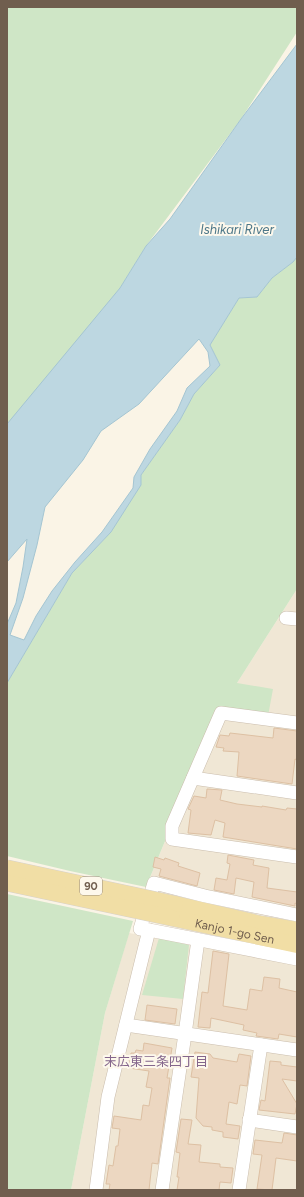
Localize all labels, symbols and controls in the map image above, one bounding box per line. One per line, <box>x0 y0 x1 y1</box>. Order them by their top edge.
water label: Ishikari River <box>200 222 274 237</box>
road number: 90 <box>80 877 102 895</box>
street label: Kanjo 1-go Sen <box>194 916 276 947</box>
district label: 末広東三条四丁目 <box>104 1054 208 1069</box>

